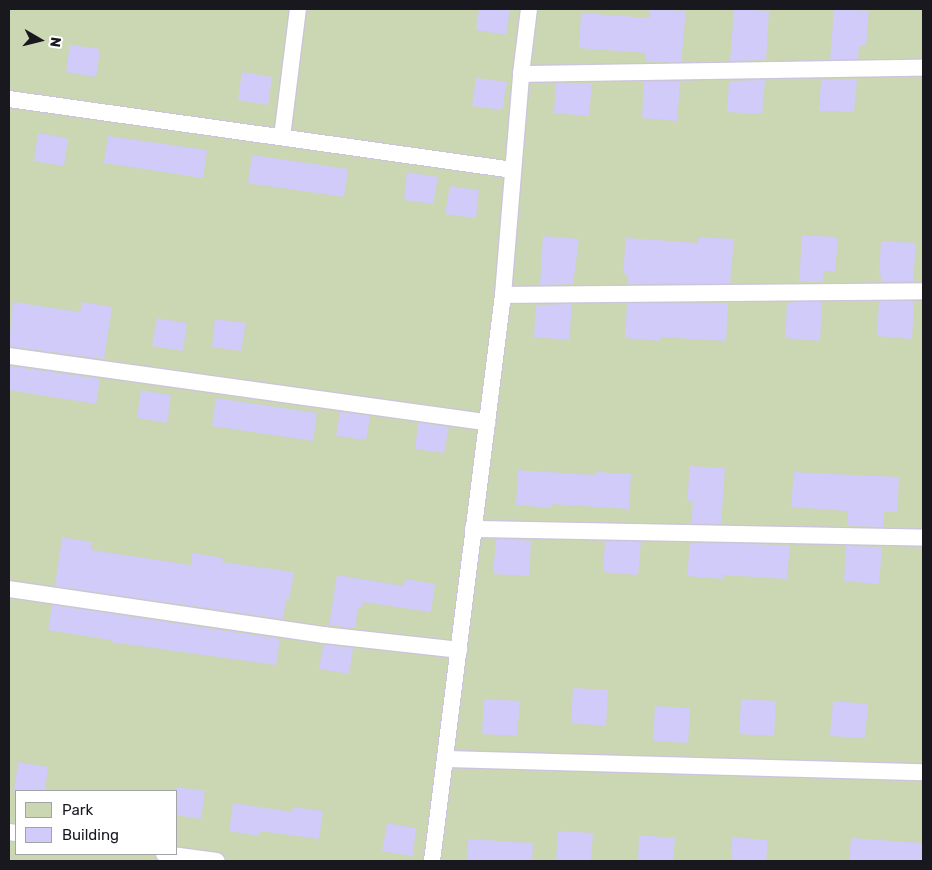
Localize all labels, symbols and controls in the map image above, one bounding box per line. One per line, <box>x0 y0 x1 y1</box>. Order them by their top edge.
north arrow <box>15 15 65 65</box>
text: N <box>46 36 64 48</box>
legend <box>15 790 178 855</box>
text: Park <box>62 801 93 819</box>
text: Building <box>62 826 119 844</box>

